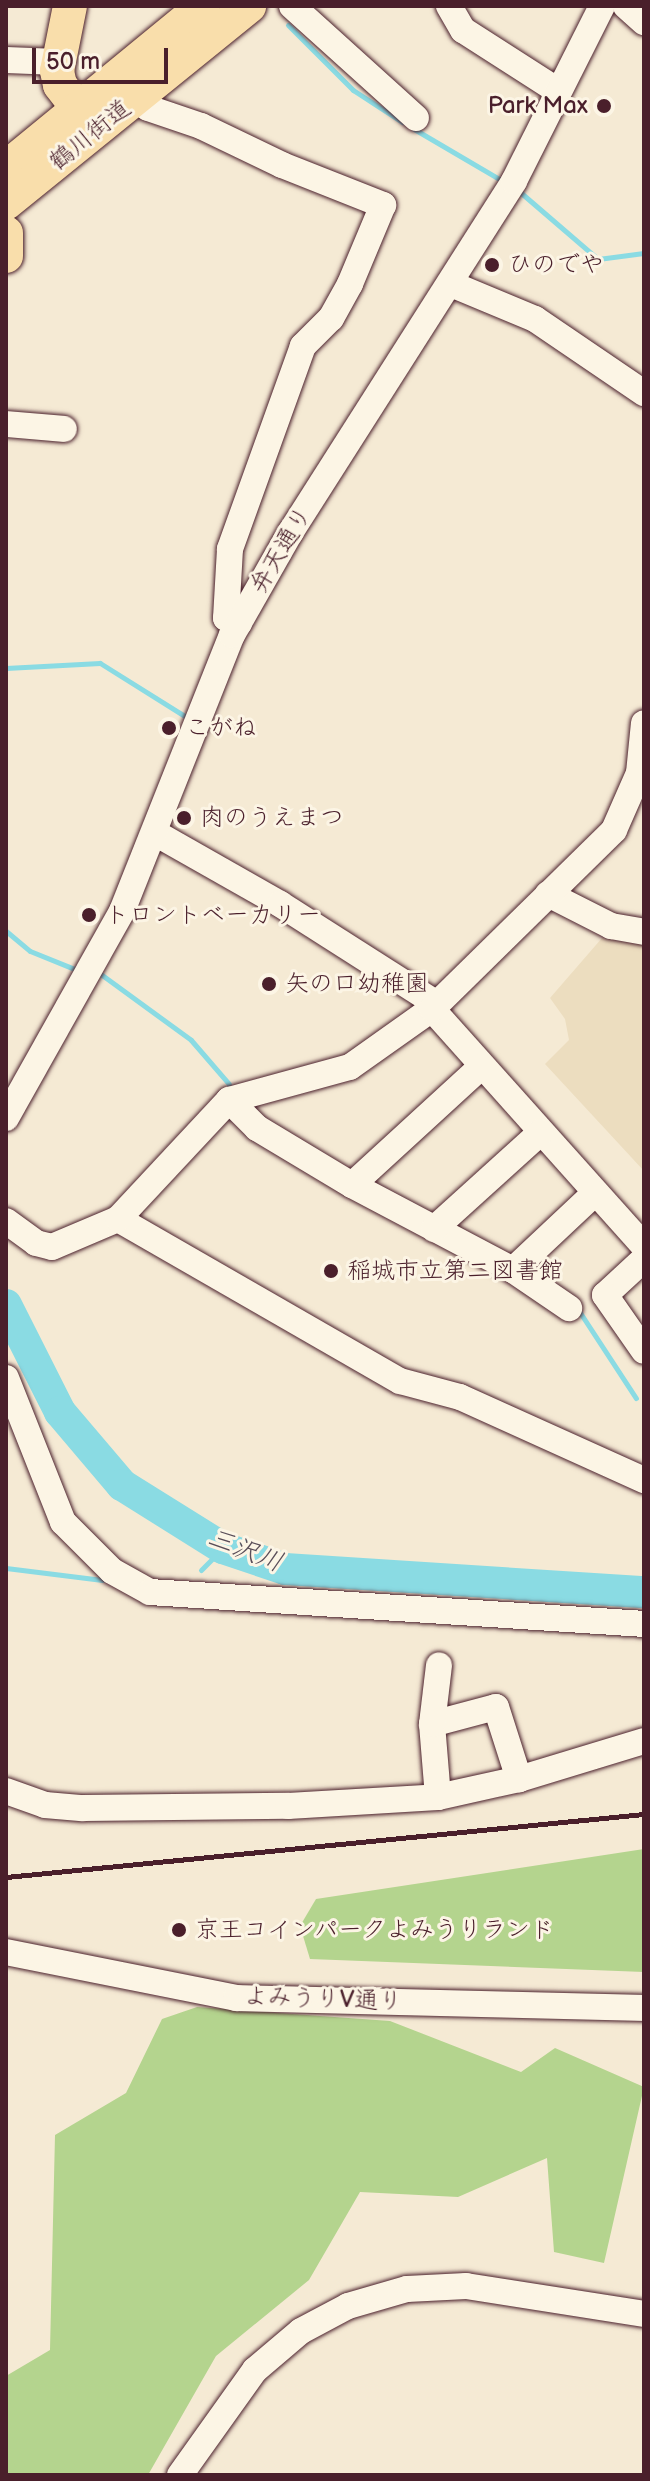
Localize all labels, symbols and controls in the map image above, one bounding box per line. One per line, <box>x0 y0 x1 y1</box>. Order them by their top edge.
scale bar <box>36 32 172 82</box>
text: 50 m <box>46 47 100 76</box>
place label: Park Max <box>488 92 588 120</box>
street label: 鶴川街道 <box>44 94 136 176</box>
marker: Park Max <box>595 97 613 115</box>
place label: ひのでや <box>508 251 604 279</box>
marker: ひのでや <box>483 256 501 274</box>
street label: 弁天通り <box>244 501 318 599</box>
place label: こがね <box>185 714 257 742</box>
marker: こがね <box>160 719 178 737</box>
place label: 肉のうえまつ <box>200 804 344 832</box>
marker: 肉のうえまつ <box>175 809 193 827</box>
place label: トロントベーカリー <box>105 901 321 929</box>
marker: トロントベーカリー <box>80 906 98 924</box>
place label: 矢の口幼稚園 <box>285 970 429 998</box>
marker: 矢の口幼稚園 <box>260 975 278 993</box>
place label: 稲城市立第二図書館 <box>347 1257 563 1285</box>
marker: 稲城市立第二図書館 <box>322 1262 340 1280</box>
water label: 三沢川 <box>203 1522 287 1580</box>
place label: 京王コインパークよみうりランド <box>195 1916 555 1944</box>
marker: 京王コインパークよみうりランド <box>170 1921 188 1939</box>
street label: よみうりV通り <box>243 1982 403 2016</box>

